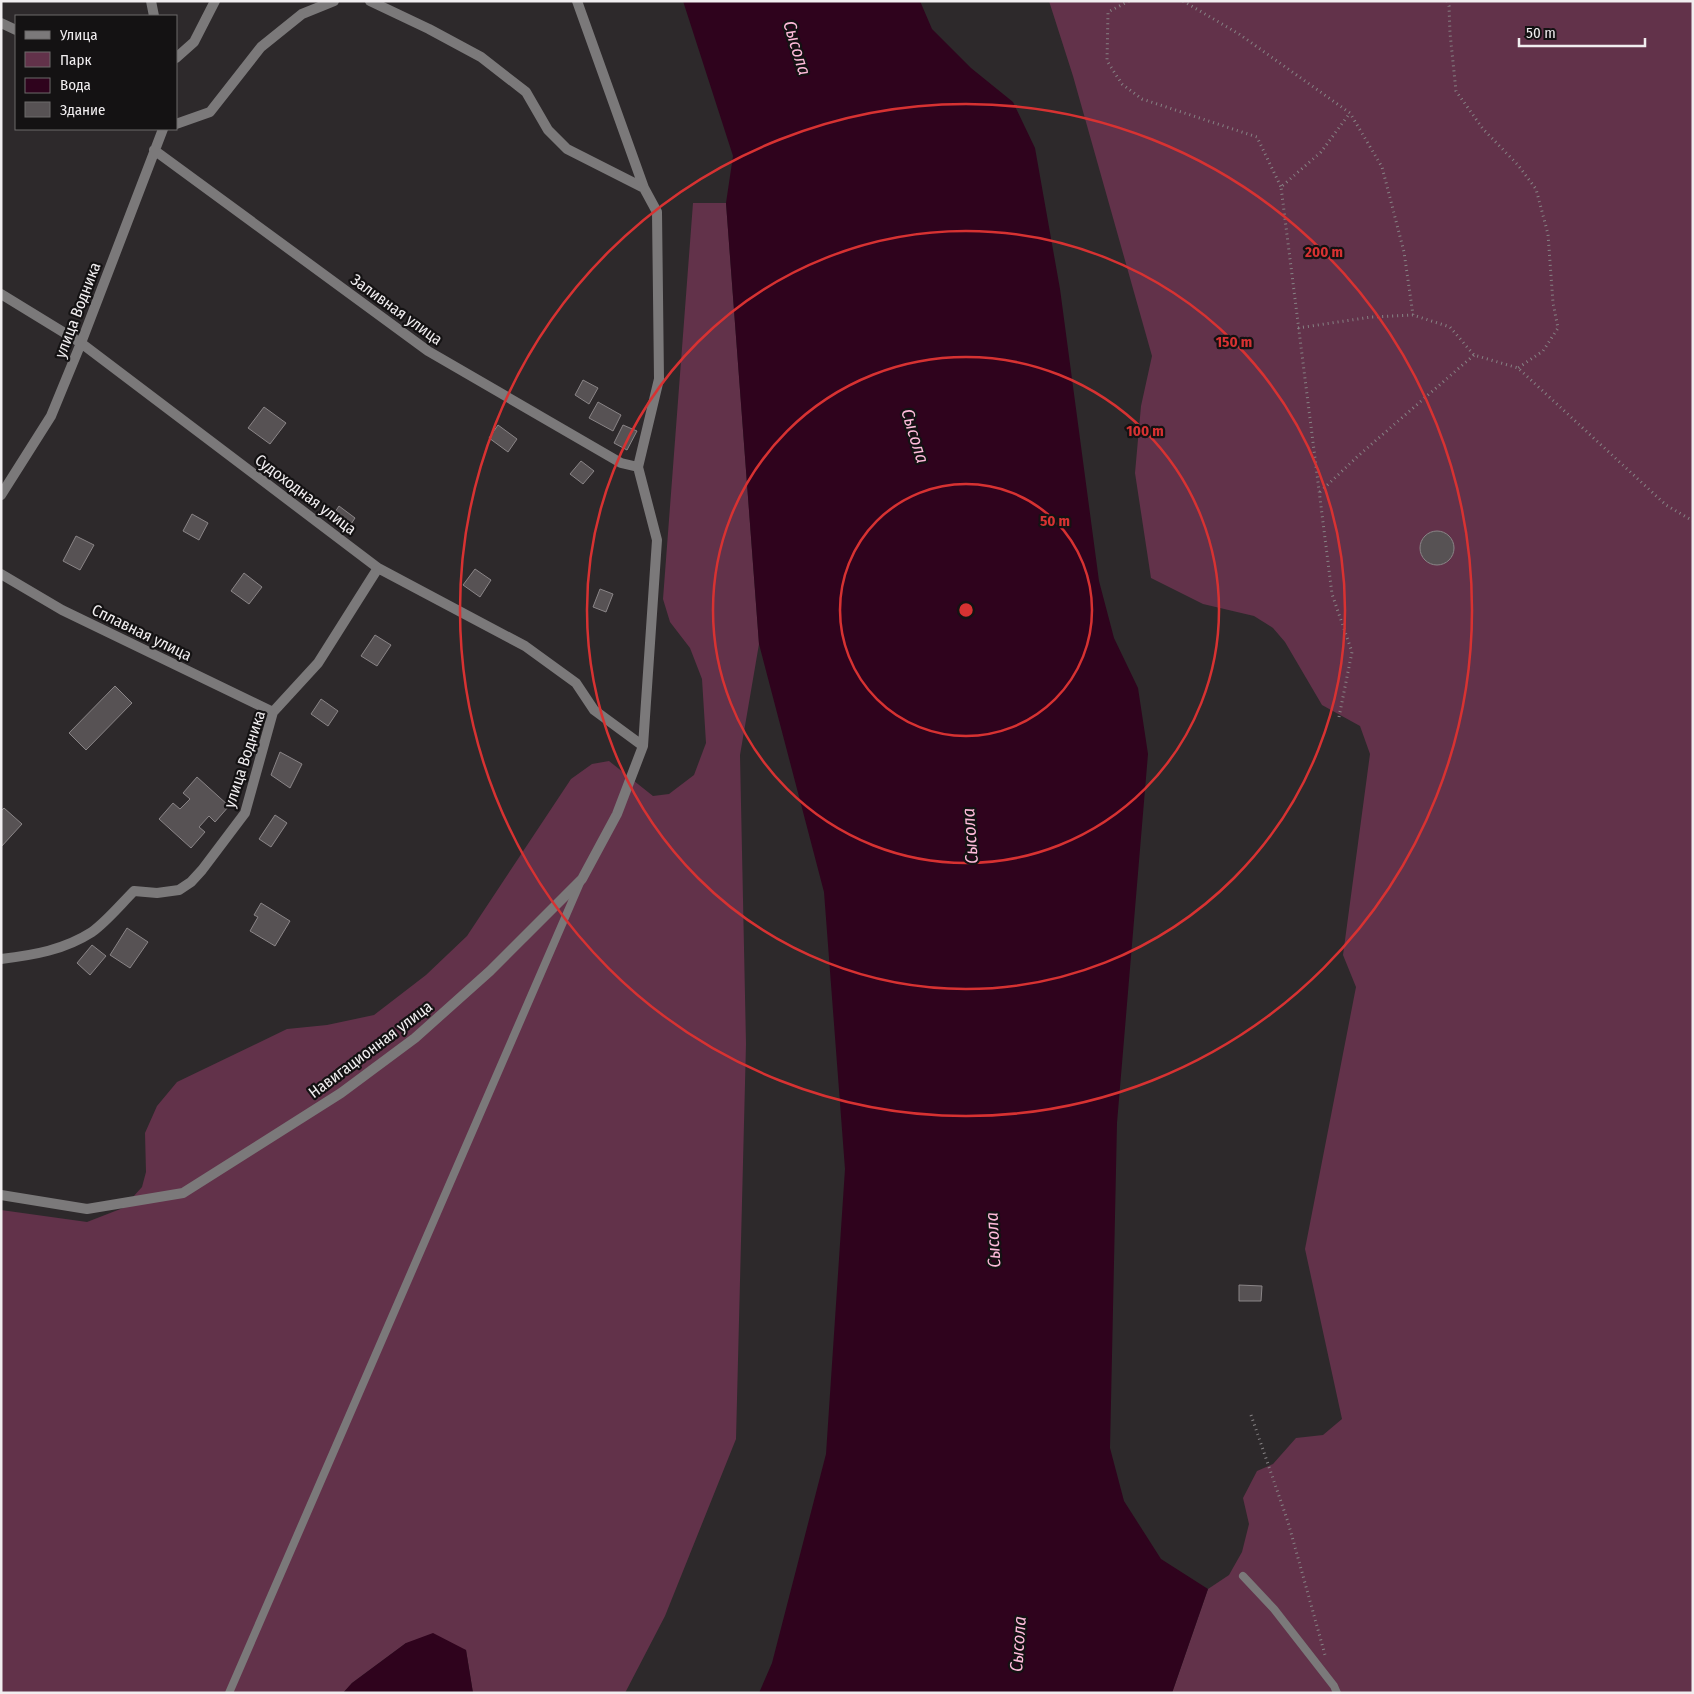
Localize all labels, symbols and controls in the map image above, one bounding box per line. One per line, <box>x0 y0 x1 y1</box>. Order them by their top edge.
legend <box>15 15 178 130</box>
scale bar <box>1519 15 1645 47</box>
water label: Сысола <box>778 18 816 78</box>
text: 50 m <box>1526 24 1556 42</box>
text: Улица <box>59 26 98 44</box>
text: Парк <box>60 51 91 69</box>
text: Вода <box>60 76 91 94</box>
text: Здание <box>60 101 106 119</box>
text: 200 m <box>1304 243 1343 261</box>
street label: улица Водника <box>50 259 105 361</box>
street label: Заливная улица <box>347 270 446 349</box>
text: 150 m <box>1216 333 1252 351</box>
water label: Сысола <box>896 406 934 466</box>
text: 100 m <box>1126 422 1164 440</box>
street label: Судоходная улица <box>251 450 360 539</box>
text: 50 m <box>1040 512 1070 530</box>
street label: Сплавная улица <box>89 600 195 665</box>
centre of rings <box>957 601 975 619</box>
street label: улица Водника <box>220 708 269 810</box>
water label: Сысола <box>957 807 983 865</box>
street label: Навигационная улица <box>305 997 436 1102</box>
water label: Сысола <box>981 1212 1005 1268</box>
water label: Сысола <box>1005 1615 1031 1673</box>

